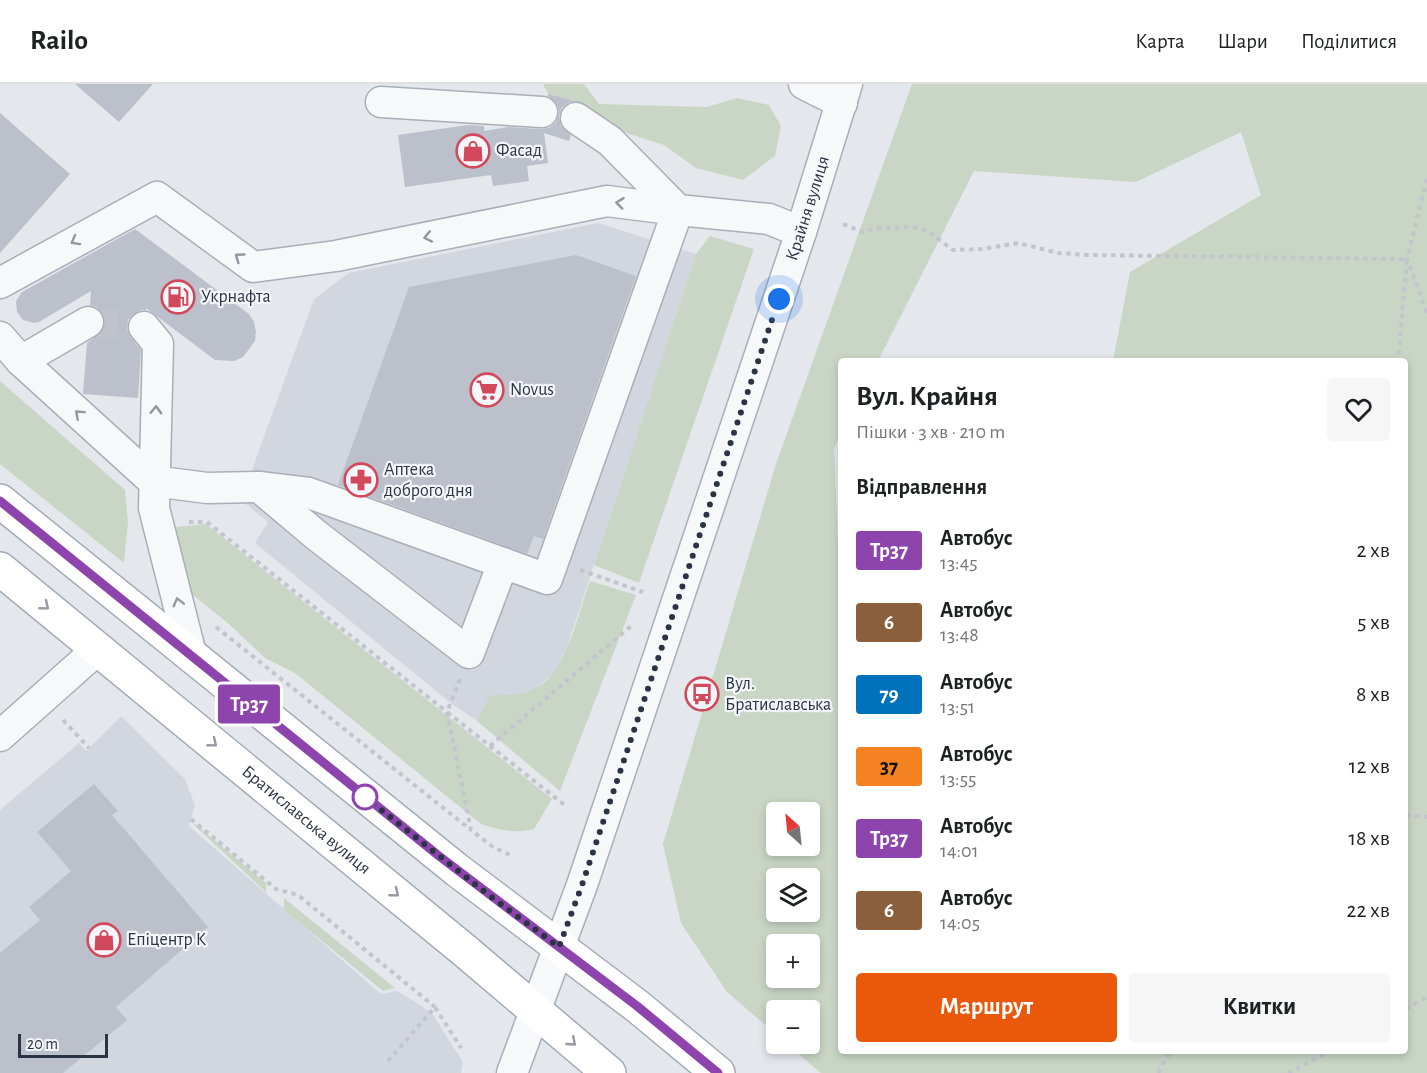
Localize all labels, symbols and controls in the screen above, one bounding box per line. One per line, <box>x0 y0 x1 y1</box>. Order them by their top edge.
text: Railo <box>30 27 88 55</box>
text: Карта <box>1135 31 1185 52</box>
text: Шари <box>1218 31 1268 52</box>
text: Поділитися <box>1301 31 1397 52</box>
shop icon: Фасад <box>455 133 491 169</box>
place label: Фасад <box>496 142 542 160</box>
street label: Крайня вулиця <box>783 154 833 263</box>
one-way arrow <box>615 197 624 209</box>
one-way arrow <box>424 230 434 243</box>
one-way arrow <box>71 234 81 245</box>
one-way arrow <box>235 253 246 264</box>
fuel station icon: Укрнафта <box>160 279 196 315</box>
your location <box>764 284 794 314</box>
place label: Укрнафта <box>201 288 271 306</box>
supermarket icon: Novus <box>469 372 505 408</box>
button: heart <box>1327 378 1390 441</box>
place label: Novus <box>510 381 554 399</box>
text: Вул. Крайня <box>856 383 998 411</box>
one-way arrow <box>149 405 162 414</box>
one-way arrow <box>75 410 86 421</box>
text: Пішки · 3 хв · 210 m <box>856 422 1005 442</box>
place label: Аптека доброго дня <box>384 461 473 500</box>
pharmacy icon: Аптека доброго дня <box>343 462 379 498</box>
text: Відправлення <box>856 476 987 498</box>
text: Автобус <box>940 527 1013 549</box>
text: 2 хв <box>1356 539 1390 561</box>
text: Тр37 <box>870 540 908 561</box>
text: 13:45 <box>940 553 978 573</box>
one-way arrow <box>173 597 185 607</box>
one-way arrow <box>39 598 50 609</box>
text: Автобус <box>940 599 1013 621</box>
text: 5 хв <box>1357 611 1390 633</box>
text: 6 <box>884 612 894 633</box>
text: 13:48 <box>940 625 979 645</box>
text: Автобус <box>940 671 1013 693</box>
place label: Вул. Братиславська <box>725 675 831 714</box>
bus stop icon: Вул. Братиславська <box>684 676 720 712</box>
text: 8 хв <box>1356 683 1390 705</box>
line badge: Тр37 <box>207 684 291 724</box>
text: 79 <box>879 684 899 705</box>
text: Тр37 <box>230 694 268 715</box>
text: 13:51 <box>940 697 975 717</box>
one-way arrow <box>206 735 217 746</box>
text: Автобус <box>940 743 1013 765</box>
text: 12 хв <box>1349 755 1390 777</box>
text: 37 <box>880 756 898 777</box>
street label: Братиславська вулиця <box>238 762 374 878</box>
text: 13:55 <box>940 769 976 789</box>
unlabelled marker <box>352 784 378 810</box>
north arrow <box>766 802 820 856</box>
map controls <box>766 802 820 1054</box>
text: Автобус <box>940 815 1013 837</box>
text: 18 хв <box>1348 827 1390 849</box>
text: Тр37 <box>870 828 908 849</box>
text: 14:01 <box>940 841 979 861</box>
button: layers <box>766 868 820 922</box>
one-way arrow <box>389 886 400 897</box>
text: Автобус <box>940 887 1013 909</box>
text: 22 хв <box>1346 899 1390 921</box>
text: 6 <box>884 900 894 921</box>
text: 14:05 <box>940 913 980 933</box>
shop icon: Епіцентр К <box>86 922 122 958</box>
place label: Епіцентр К <box>127 931 207 949</box>
button: + <box>766 934 820 988</box>
button: Маршрут <box>856 973 1117 1042</box>
button: Квитки <box>1129 973 1390 1042</box>
button: − <box>766 1000 820 1054</box>
scale bar <box>18 1031 108 1058</box>
one-way arrow <box>565 1035 576 1046</box>
text: 20 m <box>27 1036 58 1052</box>

